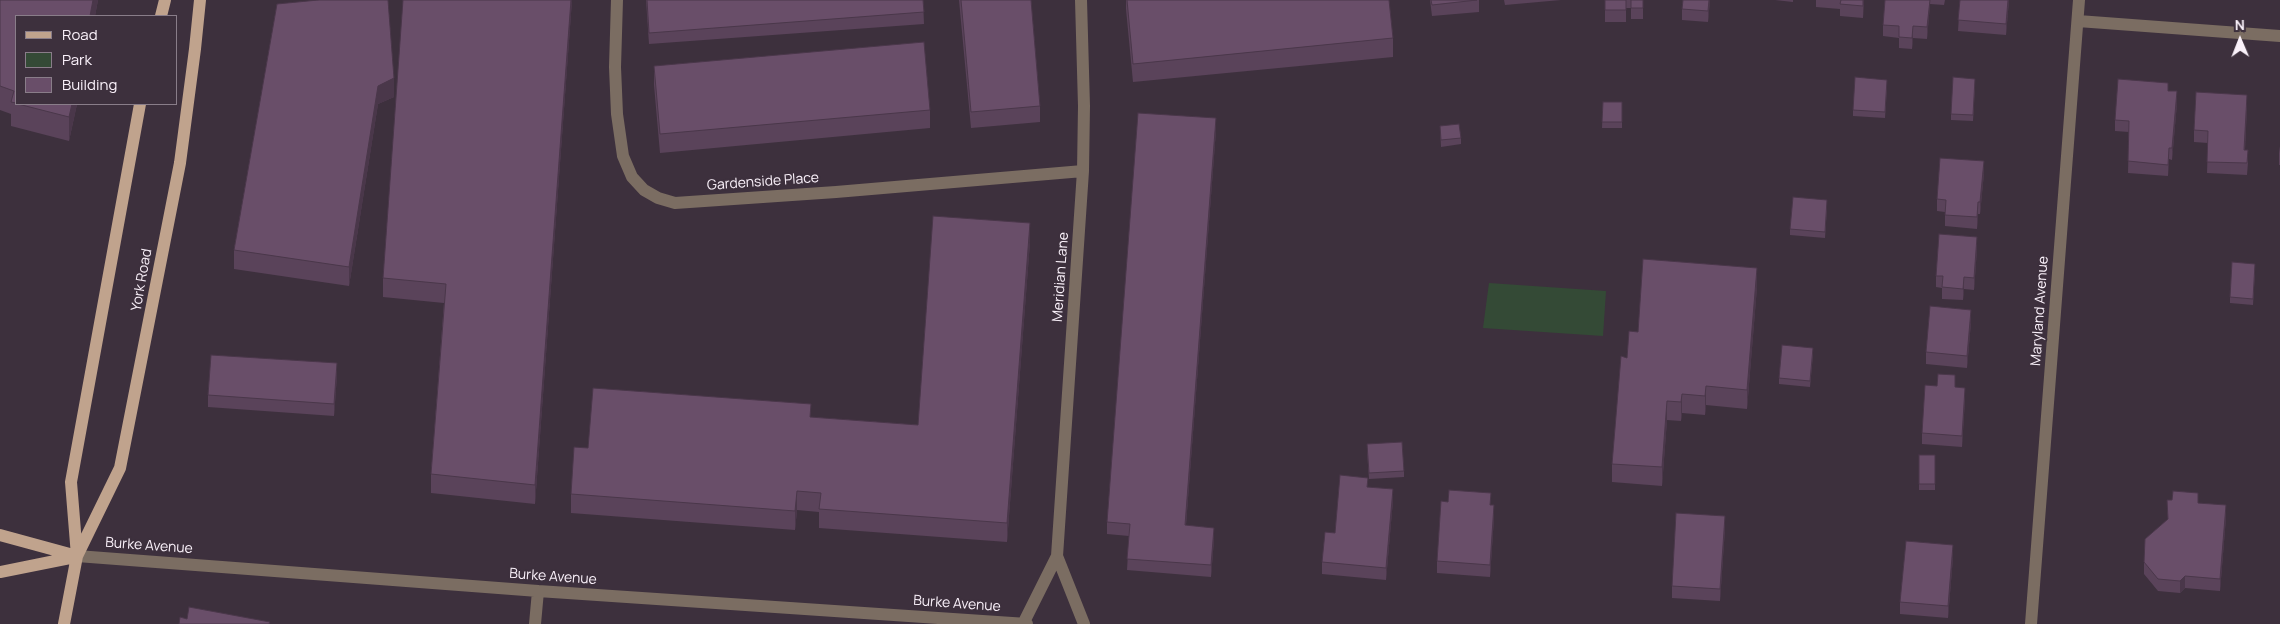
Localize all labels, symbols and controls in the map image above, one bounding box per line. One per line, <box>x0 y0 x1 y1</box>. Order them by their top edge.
legend <box>15 15 178 105</box>
north arrow <box>2215 15 2265 65</box>
text: N <box>2235 15 2245 34</box>
text: Road <box>62 24 98 45</box>
text: Park <box>62 49 92 70</box>
text: Building <box>62 74 117 95</box>
street label: Gardenside Place <box>706 170 820 194</box>
street label: Meridian Lane <box>1049 231 1073 323</box>
street label: York Road <box>128 248 156 312</box>
street label: Maryland Avenue <box>2028 255 2052 367</box>
street label: Burke Avenue <box>105 535 193 557</box>
street label: Burke Avenue <box>509 566 597 588</box>
street label: Burke Avenue <box>913 593 1001 615</box>

